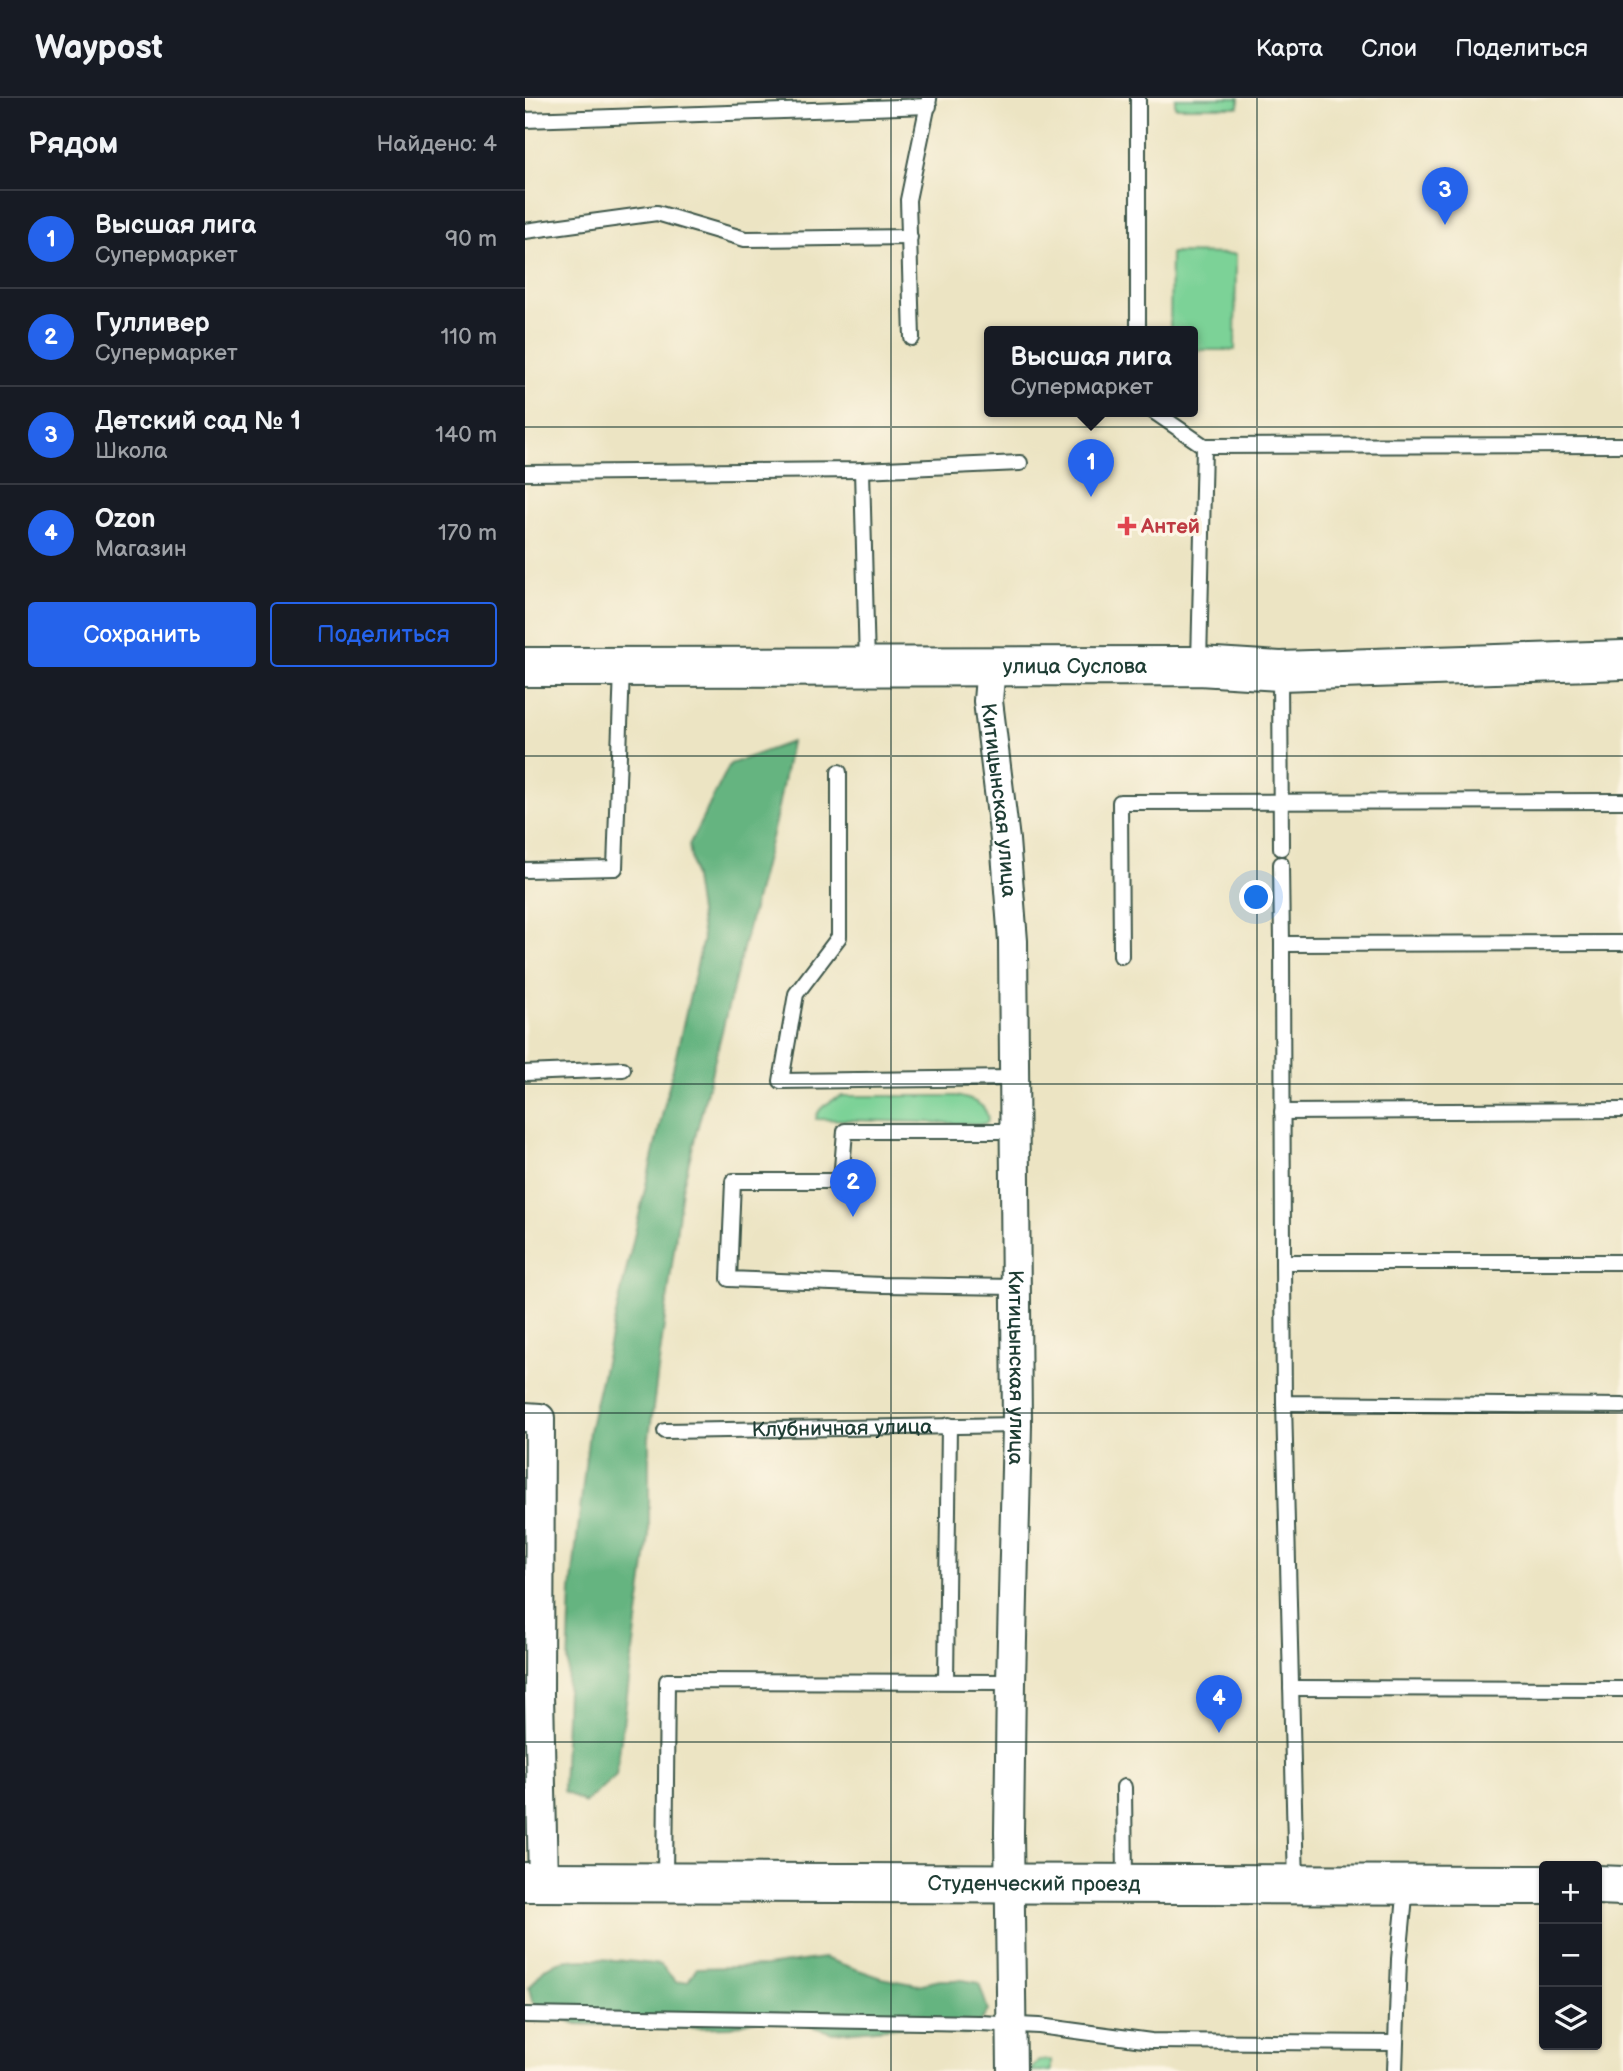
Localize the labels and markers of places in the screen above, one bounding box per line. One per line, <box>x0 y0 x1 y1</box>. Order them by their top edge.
pin: 3 <box>1422 167 1468 225</box>
pin: 1 <box>1068 439 1114 497</box>
place label: Антей <box>1140 514 1200 539</box>
marker: Антей <box>1119 518 1135 534</box>
pin: 2 <box>830 1159 876 1217</box>
pin: 4 <box>1196 1675 1242 1733</box>

